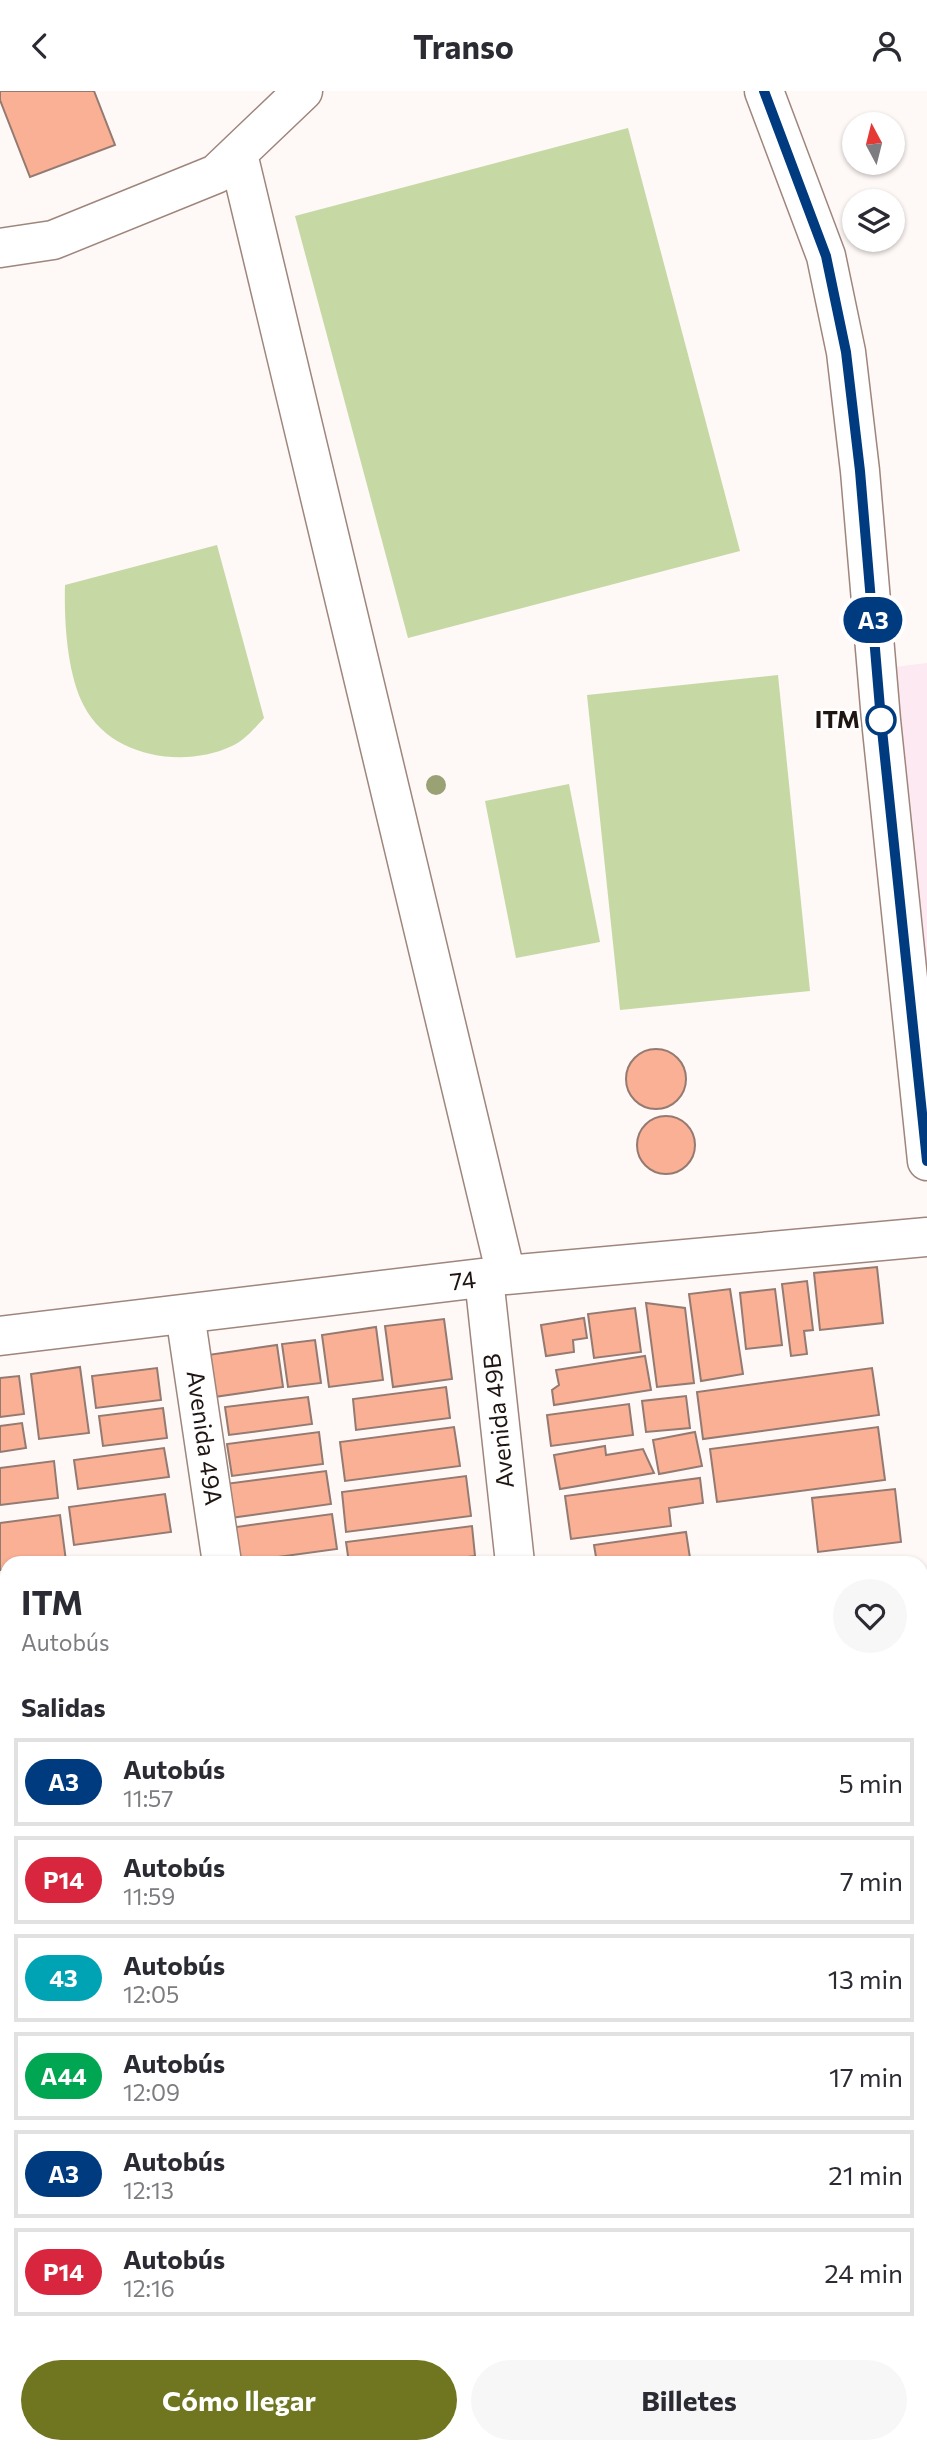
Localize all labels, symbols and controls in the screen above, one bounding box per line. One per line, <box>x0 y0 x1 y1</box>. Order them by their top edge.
text: Transo <box>413 26 514 66</box>
icon: back <box>21 27 59 65</box>
icon: person <box>868 27 906 65</box>
north arrow <box>842 112 905 175</box>
map controls <box>842 112 905 252</box>
button: layers <box>842 189 905 252</box>
line badge: A3 <box>842 597 904 643</box>
text: A3 <box>857 605 889 634</box>
place label: ITM <box>815 704 860 733</box>
marker: ITM <box>866 705 896 735</box>
street label: 74 <box>448 1264 477 1295</box>
street label: Avenida 49B <box>476 1352 519 1490</box>
street label: Avenida 49A <box>182 1368 229 1507</box>
button: heart <box>833 1579 907 1653</box>
text: ITM <box>21 1581 83 1622</box>
text: Autobús <box>21 1628 109 1656</box>
text: Salidas <box>21 1691 106 1722</box>
text: Autobús <box>123 1753 225 1784</box>
text: A3 <box>48 1767 79 1796</box>
text: 5 min <box>839 1767 903 1798</box>
text: 11:57 <box>123 1784 173 1812</box>
text: Autobús <box>123 1851 225 1882</box>
text: P14 <box>43 1865 84 1894</box>
text: 7 min <box>840 1865 903 1896</box>
text: 11:59 <box>123 1882 175 1910</box>
text: Autobús <box>123 1949 225 1980</box>
text: 43 <box>49 1963 78 1992</box>
text: 13 min <box>828 1963 903 1994</box>
text: 12:05 <box>123 1980 179 2008</box>
text: Autobús <box>123 2047 225 2078</box>
text: A44 <box>40 2061 87 2090</box>
text: 17 min <box>829 2061 903 2092</box>
text: 12:09 <box>123 2078 180 2106</box>
text: Autobús <box>123 2145 225 2176</box>
text: A3 <box>48 2159 79 2188</box>
text: 21 min <box>828 2159 903 2190</box>
text: 12:13 <box>123 2176 174 2204</box>
text: Autobús <box>123 2243 225 2274</box>
text: P14 <box>43 2257 84 2286</box>
text: 24 min <box>824 2257 903 2288</box>
text: 12:16 <box>123 2274 175 2302</box>
button: Cómo llegar <box>21 2360 457 2440</box>
button: Billetes <box>471 2360 907 2440</box>

